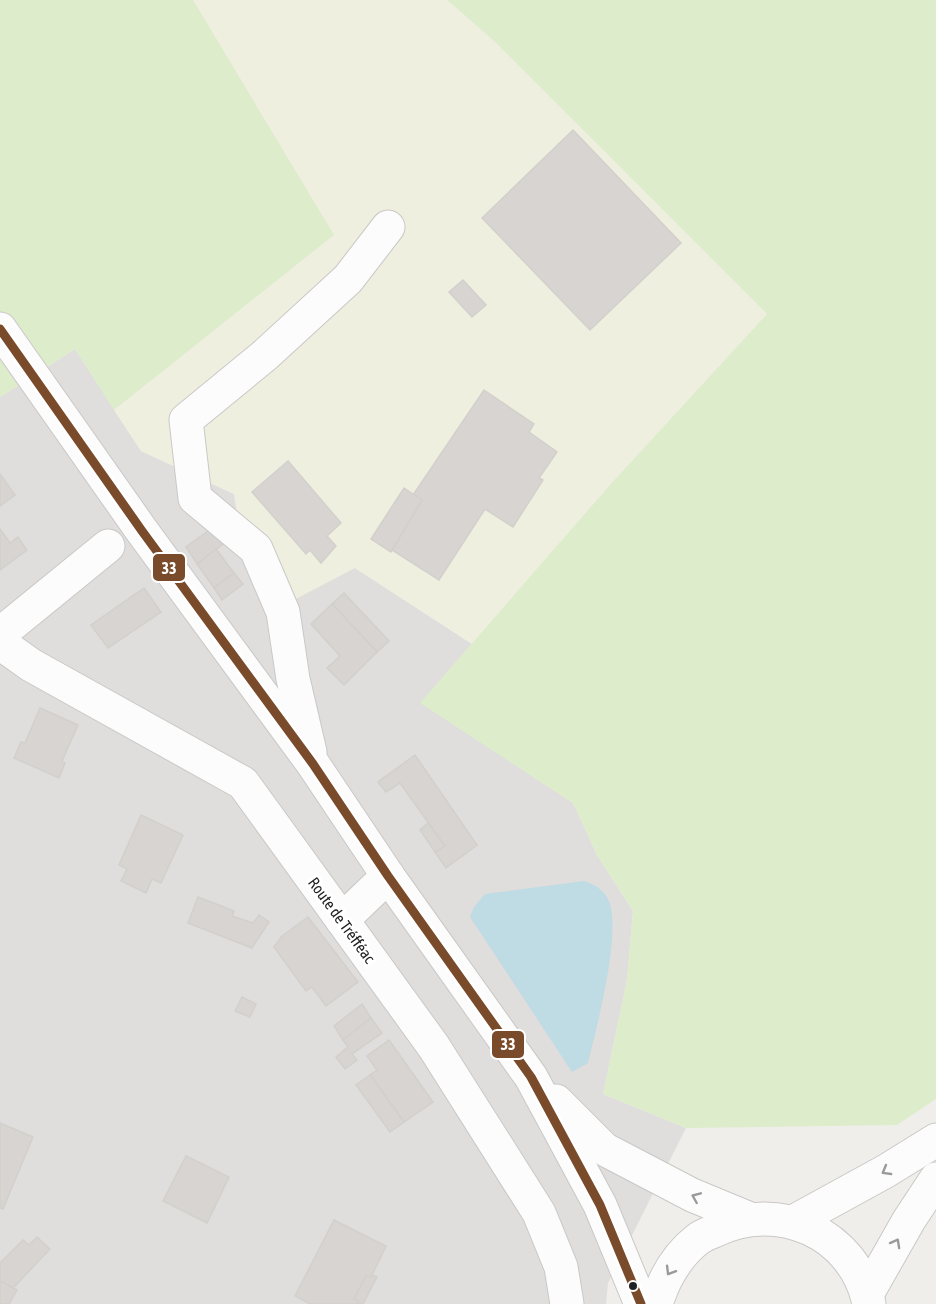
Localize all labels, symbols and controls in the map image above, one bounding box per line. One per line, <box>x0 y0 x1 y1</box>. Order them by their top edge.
line badge: 33 <box>152 553 186 582</box>
text: 33 <box>161 559 177 577</box>
street label: Route de Tréfféac <box>305 874 379 966</box>
line badge: 33 <box>491 1030 525 1059</box>
text: 33 <box>500 1035 516 1053</box>
one-way arrow <box>882 1163 892 1175</box>
one-way arrow <box>691 1192 702 1204</box>
one-way arrow <box>889 1239 900 1249</box>
one-way arrow <box>665 1265 677 1275</box>
unlabelled marker <box>627 1280 639 1292</box>

